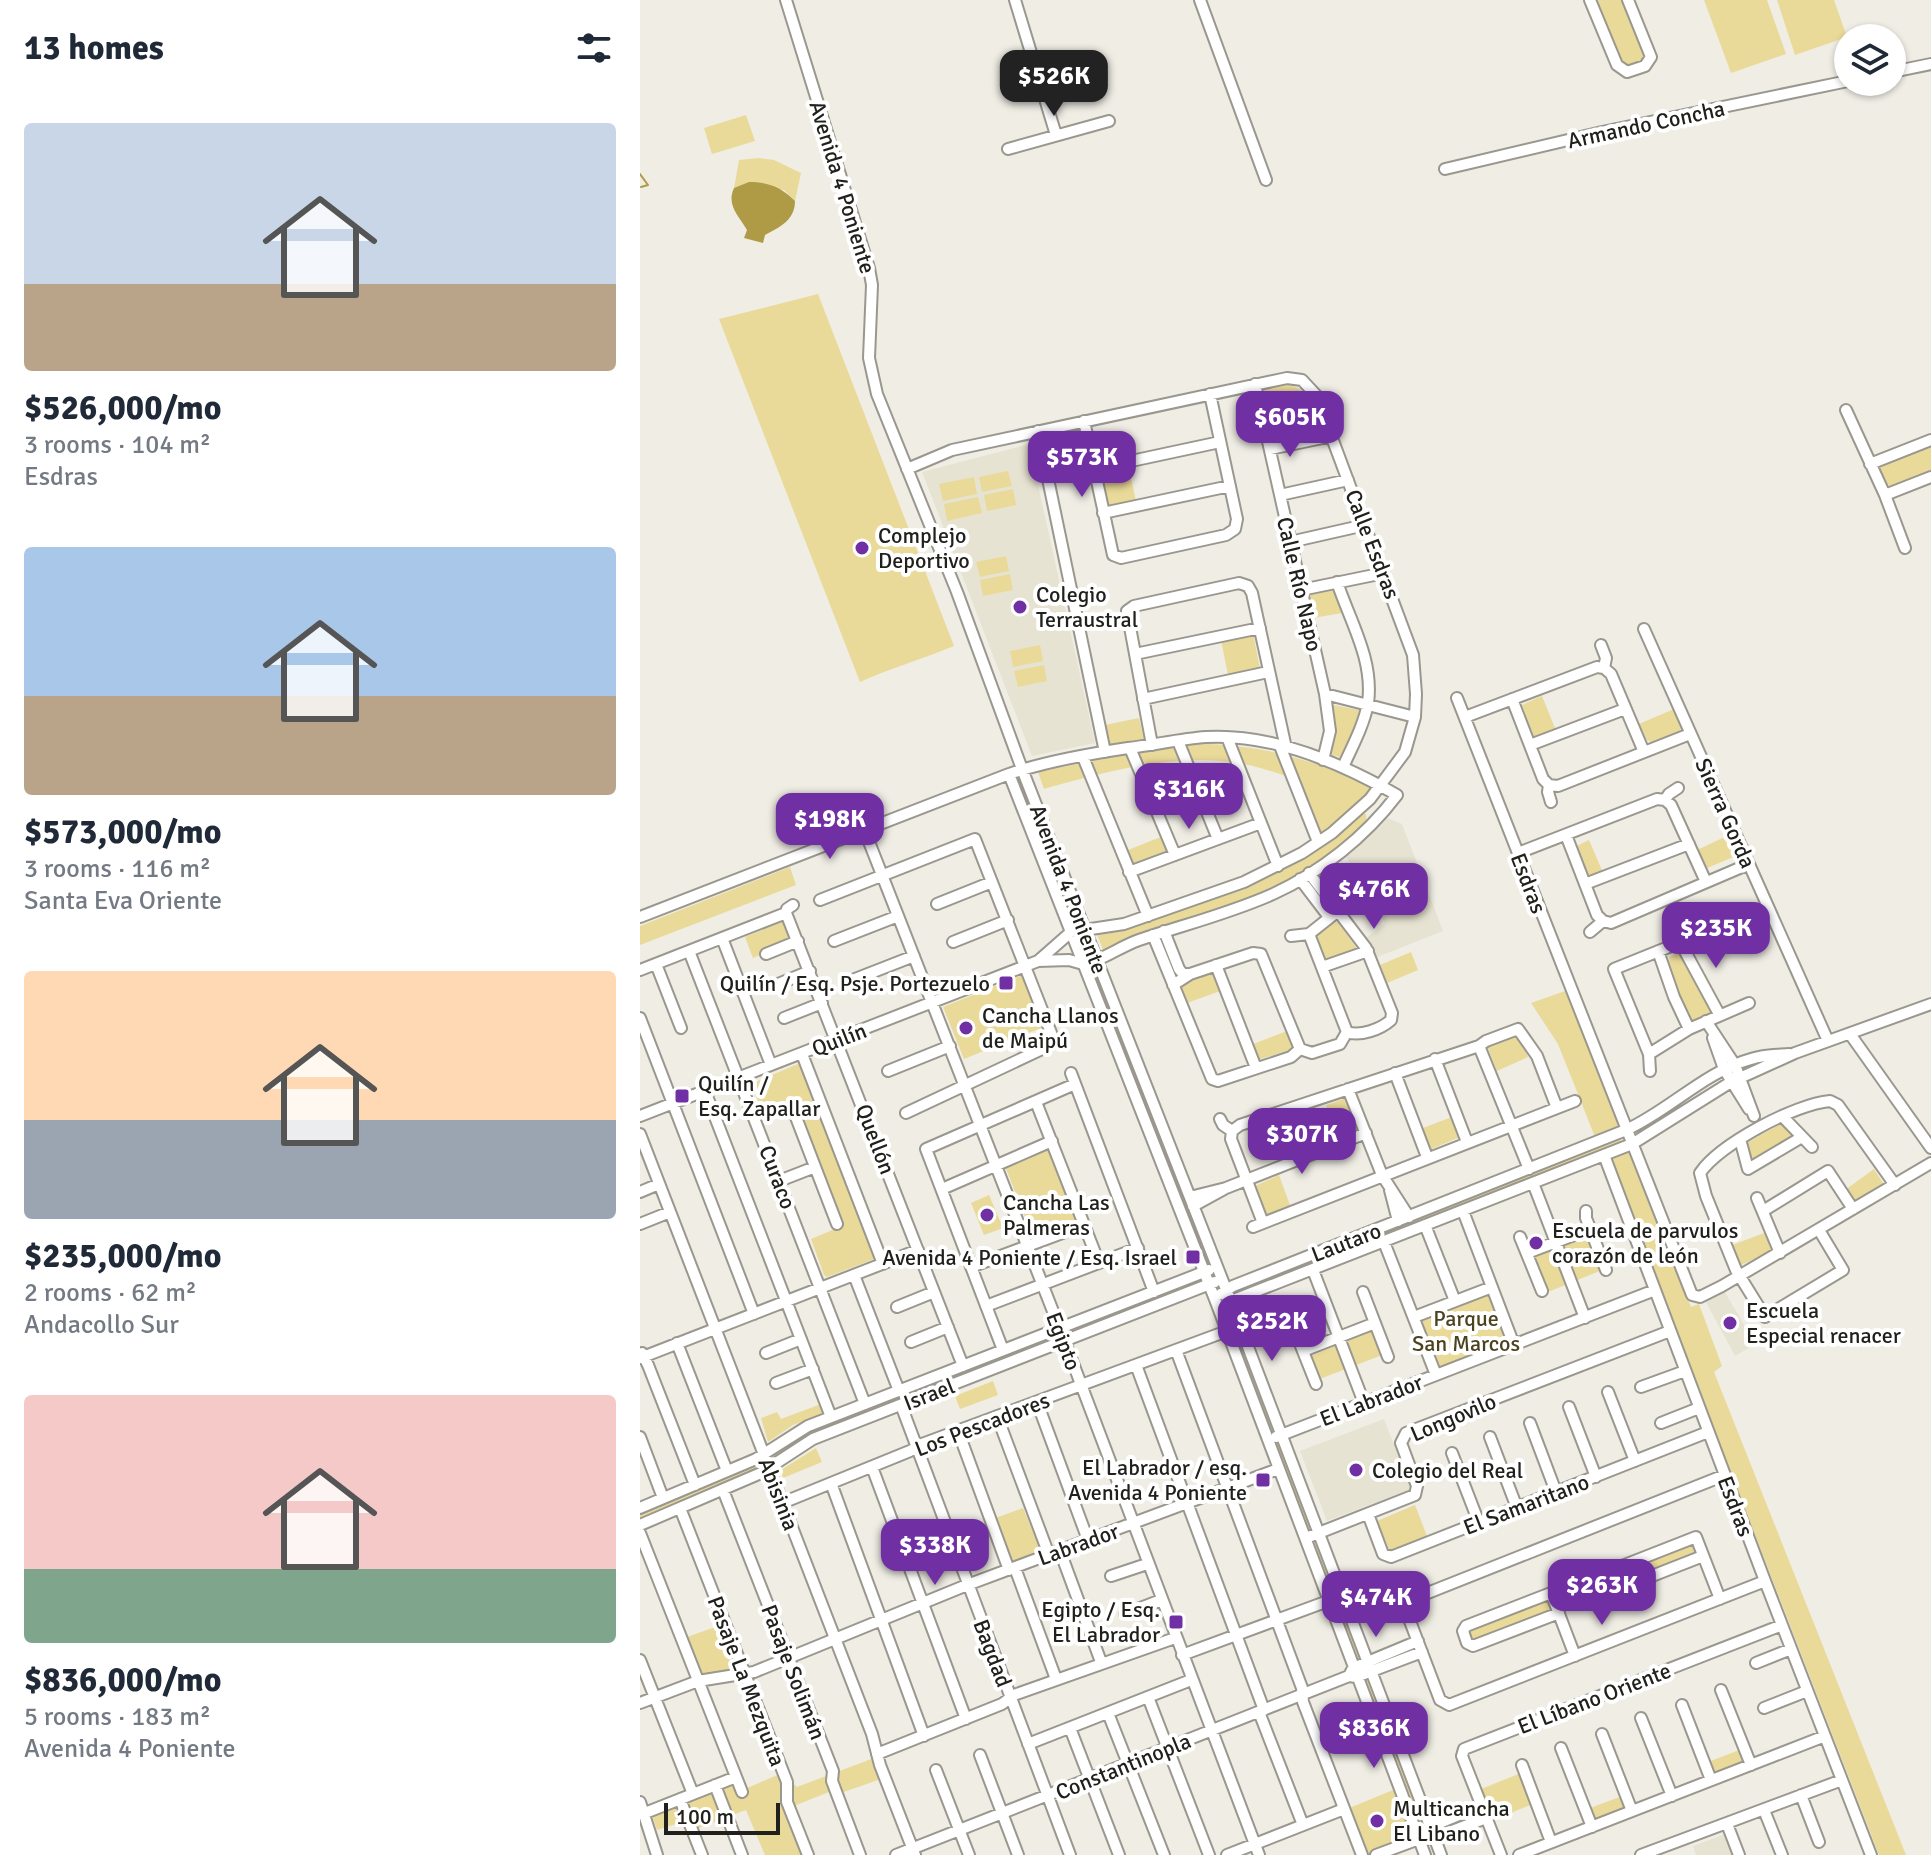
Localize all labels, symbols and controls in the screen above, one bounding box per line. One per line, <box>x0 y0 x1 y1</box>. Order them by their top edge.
map controls <box>1834 24 1906 96</box>
button: layers <box>1834 24 1906 96</box>
icon: filters <box>572 26 616 70</box>
text: 13 homes <box>24 27 164 69</box>
pin: $526K <box>998 50 1110 118</box>
text: $526K <box>1018 60 1090 92</box>
street label: Armando Concha <box>1565 95 1727 154</box>
street label: Avenida 4 Poniente <box>803 98 882 277</box>
icon: home <box>248 175 392 319</box>
text: $526,000/mo <box>24 387 222 429</box>
pin: $605K <box>1234 391 1346 459</box>
text: $605K <box>1254 401 1326 433</box>
text: 3 rooms · 104 m² <box>24 429 211 461</box>
pin: $573K <box>1026 431 1138 499</box>
text: $573K <box>1046 441 1118 473</box>
text: Esdras <box>24 461 98 493</box>
street label: Calle Esdras <box>1339 486 1406 603</box>
street label: Calle Río Napo <box>1271 514 1328 654</box>
place label: Complejo Deportivo <box>878 522 970 574</box>
marker: Complejo Deportivo <box>853 539 871 557</box>
place label: Colegio Terraustral <box>1036 581 1138 633</box>
marker: Colegio Terraustral <box>1011 598 1029 616</box>
icon: home <box>248 599 392 743</box>
street label: Sierra Gorda <box>1689 754 1762 872</box>
pin: $316K <box>1133 763 1245 831</box>
text: $316K <box>1153 773 1225 805</box>
pin: $198K <box>774 793 886 861</box>
street label: Avenida 4 Poniente <box>1024 801 1113 978</box>
text: $198K <box>794 803 866 835</box>
text: $573,000/mo <box>24 811 222 853</box>
street label: Esdras <box>1505 849 1552 917</box>
text: 3 rooms · 116 m² <box>24 853 211 885</box>
pin: $476K <box>1318 863 1430 931</box>
text: $476K <box>1338 873 1410 905</box>
text: Santa Eva Oriente <box>24 885 222 917</box>
pin: $235K <box>1660 902 1772 970</box>
text: $235K <box>1680 912 1752 944</box>
place label: Quilín / Esq. Psje. Portezuelo <box>720 970 990 997</box>
marker: Quilín / Esq. Psje. Portezuelo <box>997 974 1015 992</box>
place label: Cancha Llanos de Maipú <box>982 1002 1119 1054</box>
street label: Quilín <box>808 1017 870 1062</box>
marker: Cancha Llanos de Maipú <box>957 1019 975 1037</box>
icon: home <box>248 1023 392 1167</box>
place label: Quilín / Esq. Zapallar <box>698 1070 820 1122</box>
marker: Quilín / Esq. Zapallar <box>673 1087 691 1105</box>
street label: Quellón <box>850 1100 901 1178</box>
pin: $307K <box>1246 1108 1358 1176</box>
text: $307K <box>1266 1118 1338 1150</box>
street label: Curaco <box>753 1142 802 1213</box>
place label: Cancha Las Palmeras <box>1003 1189 1110 1241</box>
marker: Cancha Las Palmeras <box>978 1206 996 1224</box>
street label: Lautaro <box>1308 1217 1385 1268</box>
place label: Escuela de parvulos corazón de león <box>1552 1217 1738 1269</box>
marker: Escuela de parvulos corazón de león <box>1527 1234 1545 1252</box>
text: $235,000/mo <box>24 1235 222 1277</box>
place label: Avenida 4 Poniente / Esq. Israel <box>882 1244 1177 1271</box>
marker: Avenida 4 Poniente / Esq. Israel <box>1184 1248 1202 1266</box>
text: 2 rooms · 62 m² <box>24 1277 197 1309</box>
pin: $252K <box>1216 1295 1328 1363</box>
place label: Escuela Especial renacer <box>1746 1297 1901 1349</box>
text: $252K <box>1236 1305 1308 1337</box>
park label: Parque San Marcos <box>1412 1305 1520 1357</box>
street label: Egipto <box>1040 1308 1087 1374</box>
text: Andacollo Sur <box>24 1309 179 1341</box>
marker: Escuela Especial renacer <box>1721 1314 1739 1332</box>
street label: El Labrador <box>1316 1369 1426 1432</box>
street label: Israel <box>900 1372 959 1416</box>
street label: Los Pescadores <box>911 1386 1053 1463</box>
street label: Longovilo <box>1406 1387 1500 1448</box>
icon: home <box>248 1447 392 1591</box>
street label: Abisinia <box>752 1454 805 1534</box>
place label: El Labrador / esq. Avenida 4 Poniente <box>1068 1454 1247 1506</box>
place label: Colegio del Real <box>1372 1457 1523 1484</box>
marker: Colegio del Real <box>1347 1461 1365 1479</box>
street label: El Samaritano <box>1460 1468 1593 1541</box>
marker: El Labrador / esq. Avenida 4 Poniente <box>1254 1471 1272 1489</box>
street label: Esdras <box>1712 1472 1759 1540</box>
street label: Labrador <box>1034 1517 1122 1572</box>
pin: $338K <box>879 1519 991 1587</box>
text: $338K <box>899 1529 971 1561</box>
pin: $263K <box>1546 1559 1658 1627</box>
text: $263K <box>1566 1569 1638 1601</box>
pin: $474K <box>1320 1571 1432 1639</box>
text: $474K <box>1340 1581 1412 1613</box>
street label: Pasaje La Mezquita <box>702 1592 791 1770</box>
place label: Egipto / Esq. El Labrador <box>1041 1596 1160 1648</box>
street label: Pasaje Solimán <box>755 1601 832 1744</box>
marker: Egipto / Esq. El Labrador <box>1167 1613 1185 1631</box>
street label: Bagdad <box>967 1615 1018 1691</box>
street label: El Líbano Oriente <box>1514 1657 1675 1740</box>
text: $836,000/mo <box>24 1659 222 1701</box>
text: 5 rooms · 183 m² <box>24 1701 211 1733</box>
pin: $836K <box>1318 1702 1430 1770</box>
text: $836K <box>1338 1712 1410 1744</box>
street label: Constantinopla <box>1052 1727 1195 1806</box>
text: Avenida 4 Poniente <box>24 1733 236 1765</box>
place label: Multicancha El Libano <box>1393 1795 1510 1847</box>
scale bar <box>664 1799 780 1835</box>
text: 100 m <box>676 1803 734 1830</box>
marker: Multicancha El Libano <box>1368 1812 1386 1830</box>

